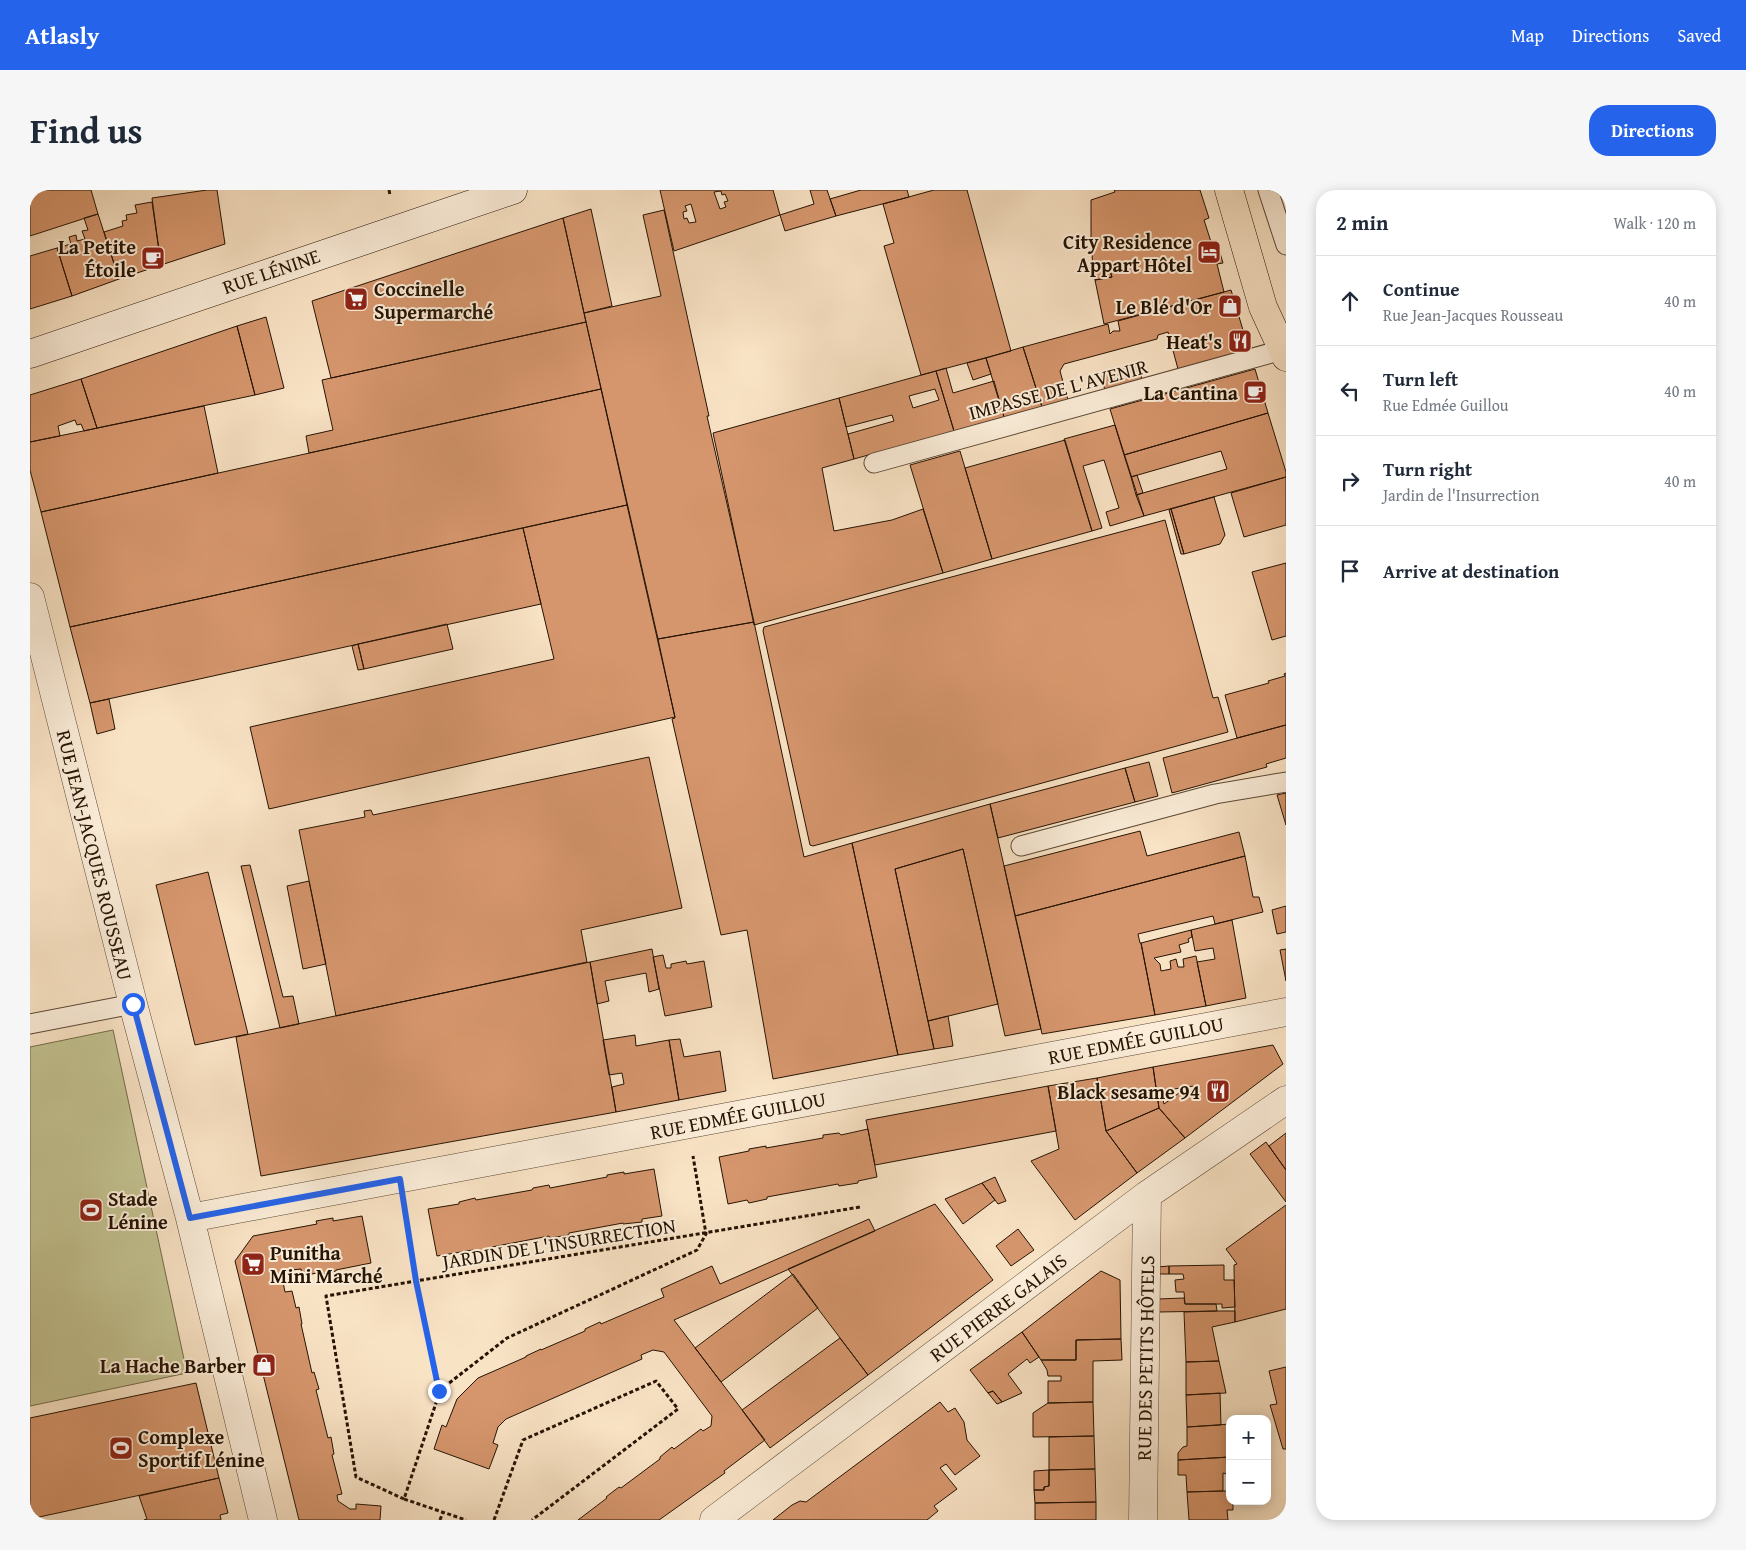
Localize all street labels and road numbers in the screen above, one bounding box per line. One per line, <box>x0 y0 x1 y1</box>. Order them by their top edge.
street label: RUE LÉNINE <box>218 241 324 301</box>
street label: IMPASSE DE L'AVENIR <box>965 351 1151 427</box>
street label: RUE JEAN-JACQUES ROUSSEAU <box>50 727 140 983</box>
street label: RUE EDMÉE GUILLOU <box>1046 1009 1226 1071</box>
street label: RUE EDMÉE GUILLOU <box>648 1084 828 1146</box>
street label: JARDIN DE L'INSURRECTION <box>437 1210 678 1276</box>
street label: RUE PIERRE GALAIS <box>923 1246 1073 1368</box>
street label: RUE DES PETITS HÔTELS <box>1129 1255 1161 1461</box>

